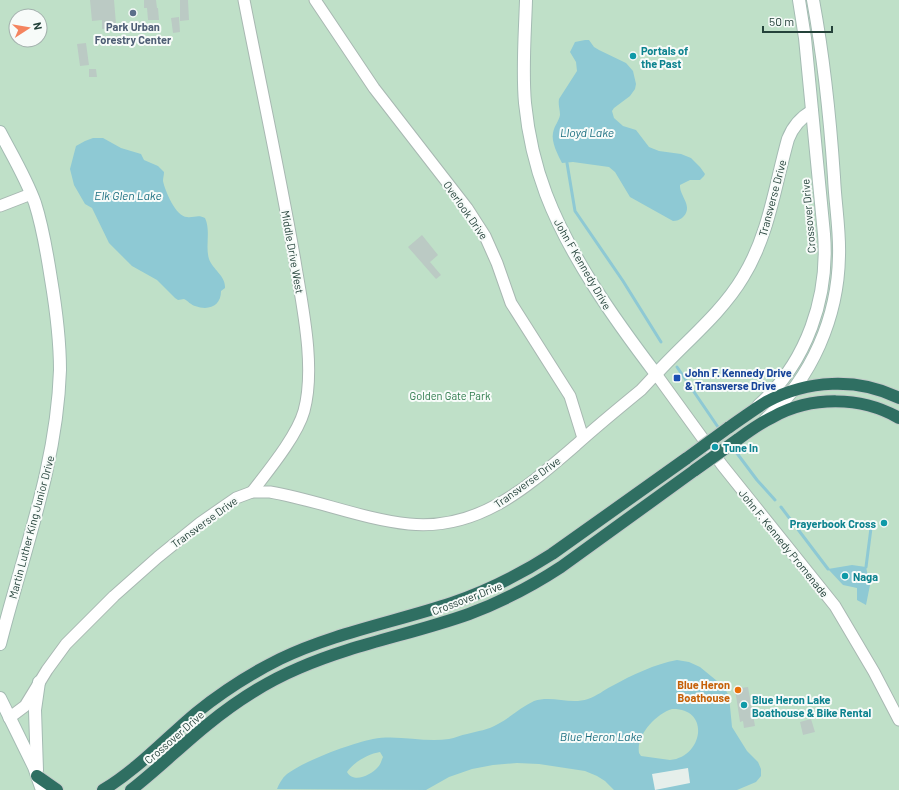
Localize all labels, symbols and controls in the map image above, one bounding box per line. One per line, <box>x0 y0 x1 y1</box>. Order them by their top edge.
north arrow <box>8 8 48 48</box>
marker: Park Urban Forestry Center <box>128 8 138 18</box>
scale bar <box>763 8 832 34</box>
text: 50 m <box>769 14 794 28</box>
place label: Park Urban Forestry Center <box>95 20 172 46</box>
text: N <box>31 21 45 31</box>
place label: Portals of the Past <box>641 44 688 70</box>
marker: Portals of the Past <box>628 51 638 61</box>
water label: Lloyd Lake <box>560 125 614 139</box>
street label: Transverse Drive <box>756 158 789 238</box>
street label: Overlook Drive <box>441 178 491 242</box>
street label: Crossover Drive <box>798 178 818 254</box>
water label: Elk Glen Lake <box>94 188 162 202</box>
street label: Middle Drive West <box>279 209 307 295</box>
street label: John F Kennedy Drive <box>552 216 614 312</box>
place label: John F. Kennedy Drive & Transverse Drive <box>685 366 792 392</box>
marker: John F. Kennedy Drive & Transverse Drive <box>672 373 682 383</box>
park label: Golden Gate Park <box>409 389 491 402</box>
place label: Tune In <box>723 441 758 454</box>
marker: Tune In <box>710 442 720 452</box>
street label: Transverse Drive <box>491 453 563 510</box>
street label: Martin Luther King Junior Drive <box>6 454 56 600</box>
street label: John F. Kennedy Promenade <box>736 486 832 600</box>
street label: Transverse Drive <box>168 493 240 550</box>
place label: Prayerbook Cross <box>790 517 876 530</box>
marker: Prayerbook Cross <box>879 518 889 528</box>
place label: Naga <box>853 570 878 583</box>
marker: Naga <box>840 571 850 581</box>
street label: Crossover Drive <box>430 579 504 617</box>
place label: Blue Heron Boathouse <box>677 678 730 704</box>
marker: Blue Heron Boathouse <box>733 685 743 695</box>
place label: Blue Heron Lake Boathouse & Bike Rental <box>752 693 871 719</box>
marker: Blue Heron Lake Boathouse & Bike Rental <box>739 700 749 710</box>
street label: Crossover Drive <box>142 708 206 766</box>
water label: Blue Heron Lake <box>560 729 642 743</box>

